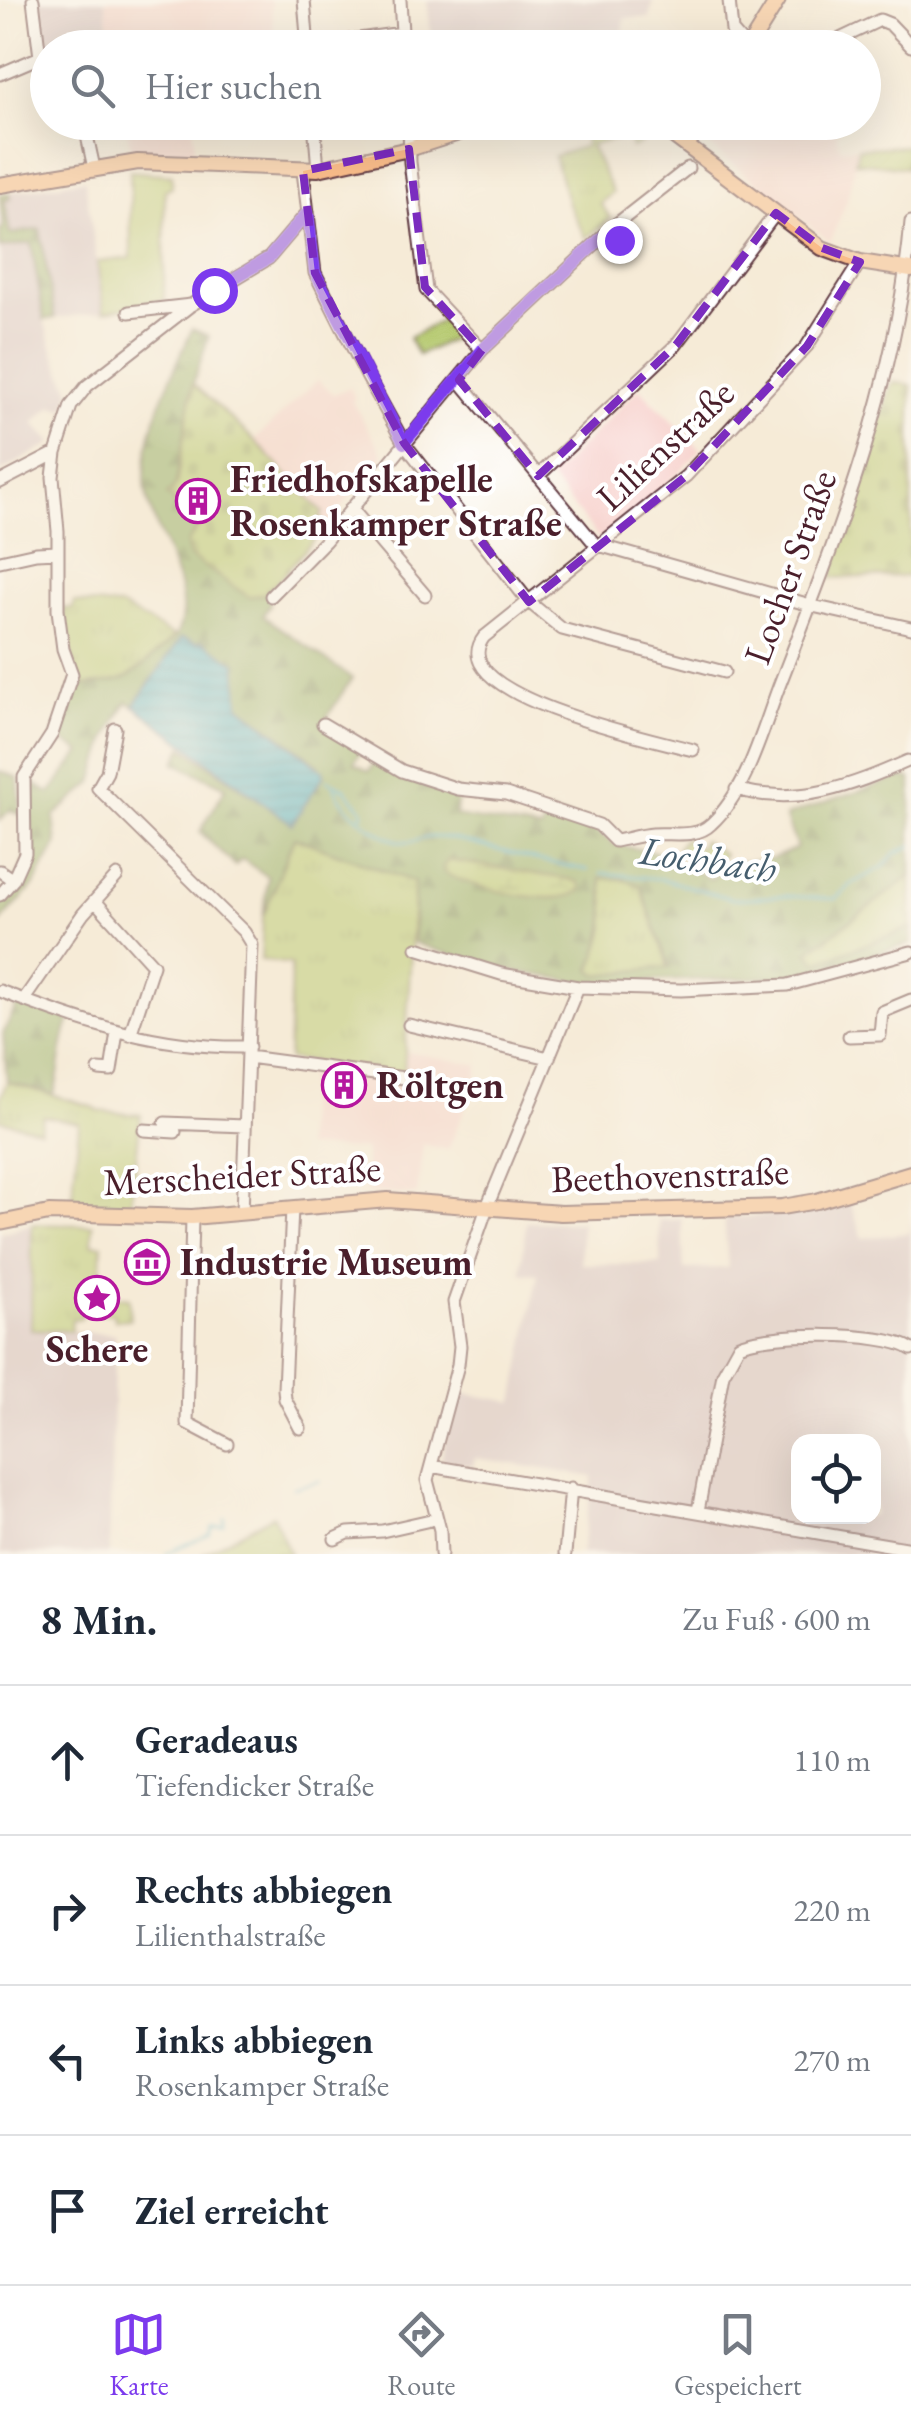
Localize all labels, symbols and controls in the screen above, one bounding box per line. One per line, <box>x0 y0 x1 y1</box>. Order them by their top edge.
search box <box>30 30 881 140</box>
icon: search <box>65 58 120 113</box>
text: Hier suchen <box>145 61 322 110</box>
route end <box>597 218 643 264</box>
route start <box>192 268 238 314</box>
street label: Lilienstraße <box>585 368 744 521</box>
place label: Friedhofskapelle Rosenkamper Straße <box>230 454 562 547</box>
street label: Locher Straße <box>732 463 847 670</box>
building icon: Friedhofskapelle Rosenkamper Straße <box>175 478 221 524</box>
water label: Lochbach <box>635 824 780 894</box>
place label: Röltgen <box>376 1060 504 1109</box>
building icon: Röltgen <box>321 1062 367 1108</box>
street label: Merscheider Straße <box>102 1143 382 1206</box>
street label: Beethovenstraße <box>550 1146 790 1203</box>
place label: Industrie Museum <box>180 1237 473 1286</box>
museum icon: Industrie Museum <box>124 1239 170 1285</box>
place icon: Schere <box>74 1275 120 1321</box>
place label: Schere <box>46 1324 148 1373</box>
map controls <box>791 1434 881 1524</box>
button: locate <box>791 1434 881 1524</box>
text: 8 Min. <box>40 1592 157 1647</box>
text: Zu Fuß · 600 m <box>682 1598 871 1640</box>
text: Geradeaus <box>135 1715 298 1764</box>
icon: ahead <box>40 1733 95 1788</box>
text: 110 m <box>794 1739 871 1781</box>
text: Tiefendicker Straße <box>135 1764 374 1806</box>
text: Rechts abbiegen <box>135 1865 393 1914</box>
icon: right <box>40 1883 95 1938</box>
text: 220 m <box>794 1889 871 1931</box>
text: Lilienthalstraße <box>135 1914 326 1956</box>
text: Links abbiegen <box>135 2015 373 2064</box>
icon: left <box>40 2033 95 2088</box>
text: 270 m <box>794 2039 871 2081</box>
text: Rosenkamper Straße <box>135 2064 389 2106</box>
icon: arrive <box>40 2183 95 2238</box>
text: Ziel erreicht <box>135 2186 329 2235</box>
tab: Karte <box>109 2307 169 2403</box>
tab: Route <box>387 2307 456 2403</box>
tab: Gespeichert <box>674 2307 802 2403</box>

